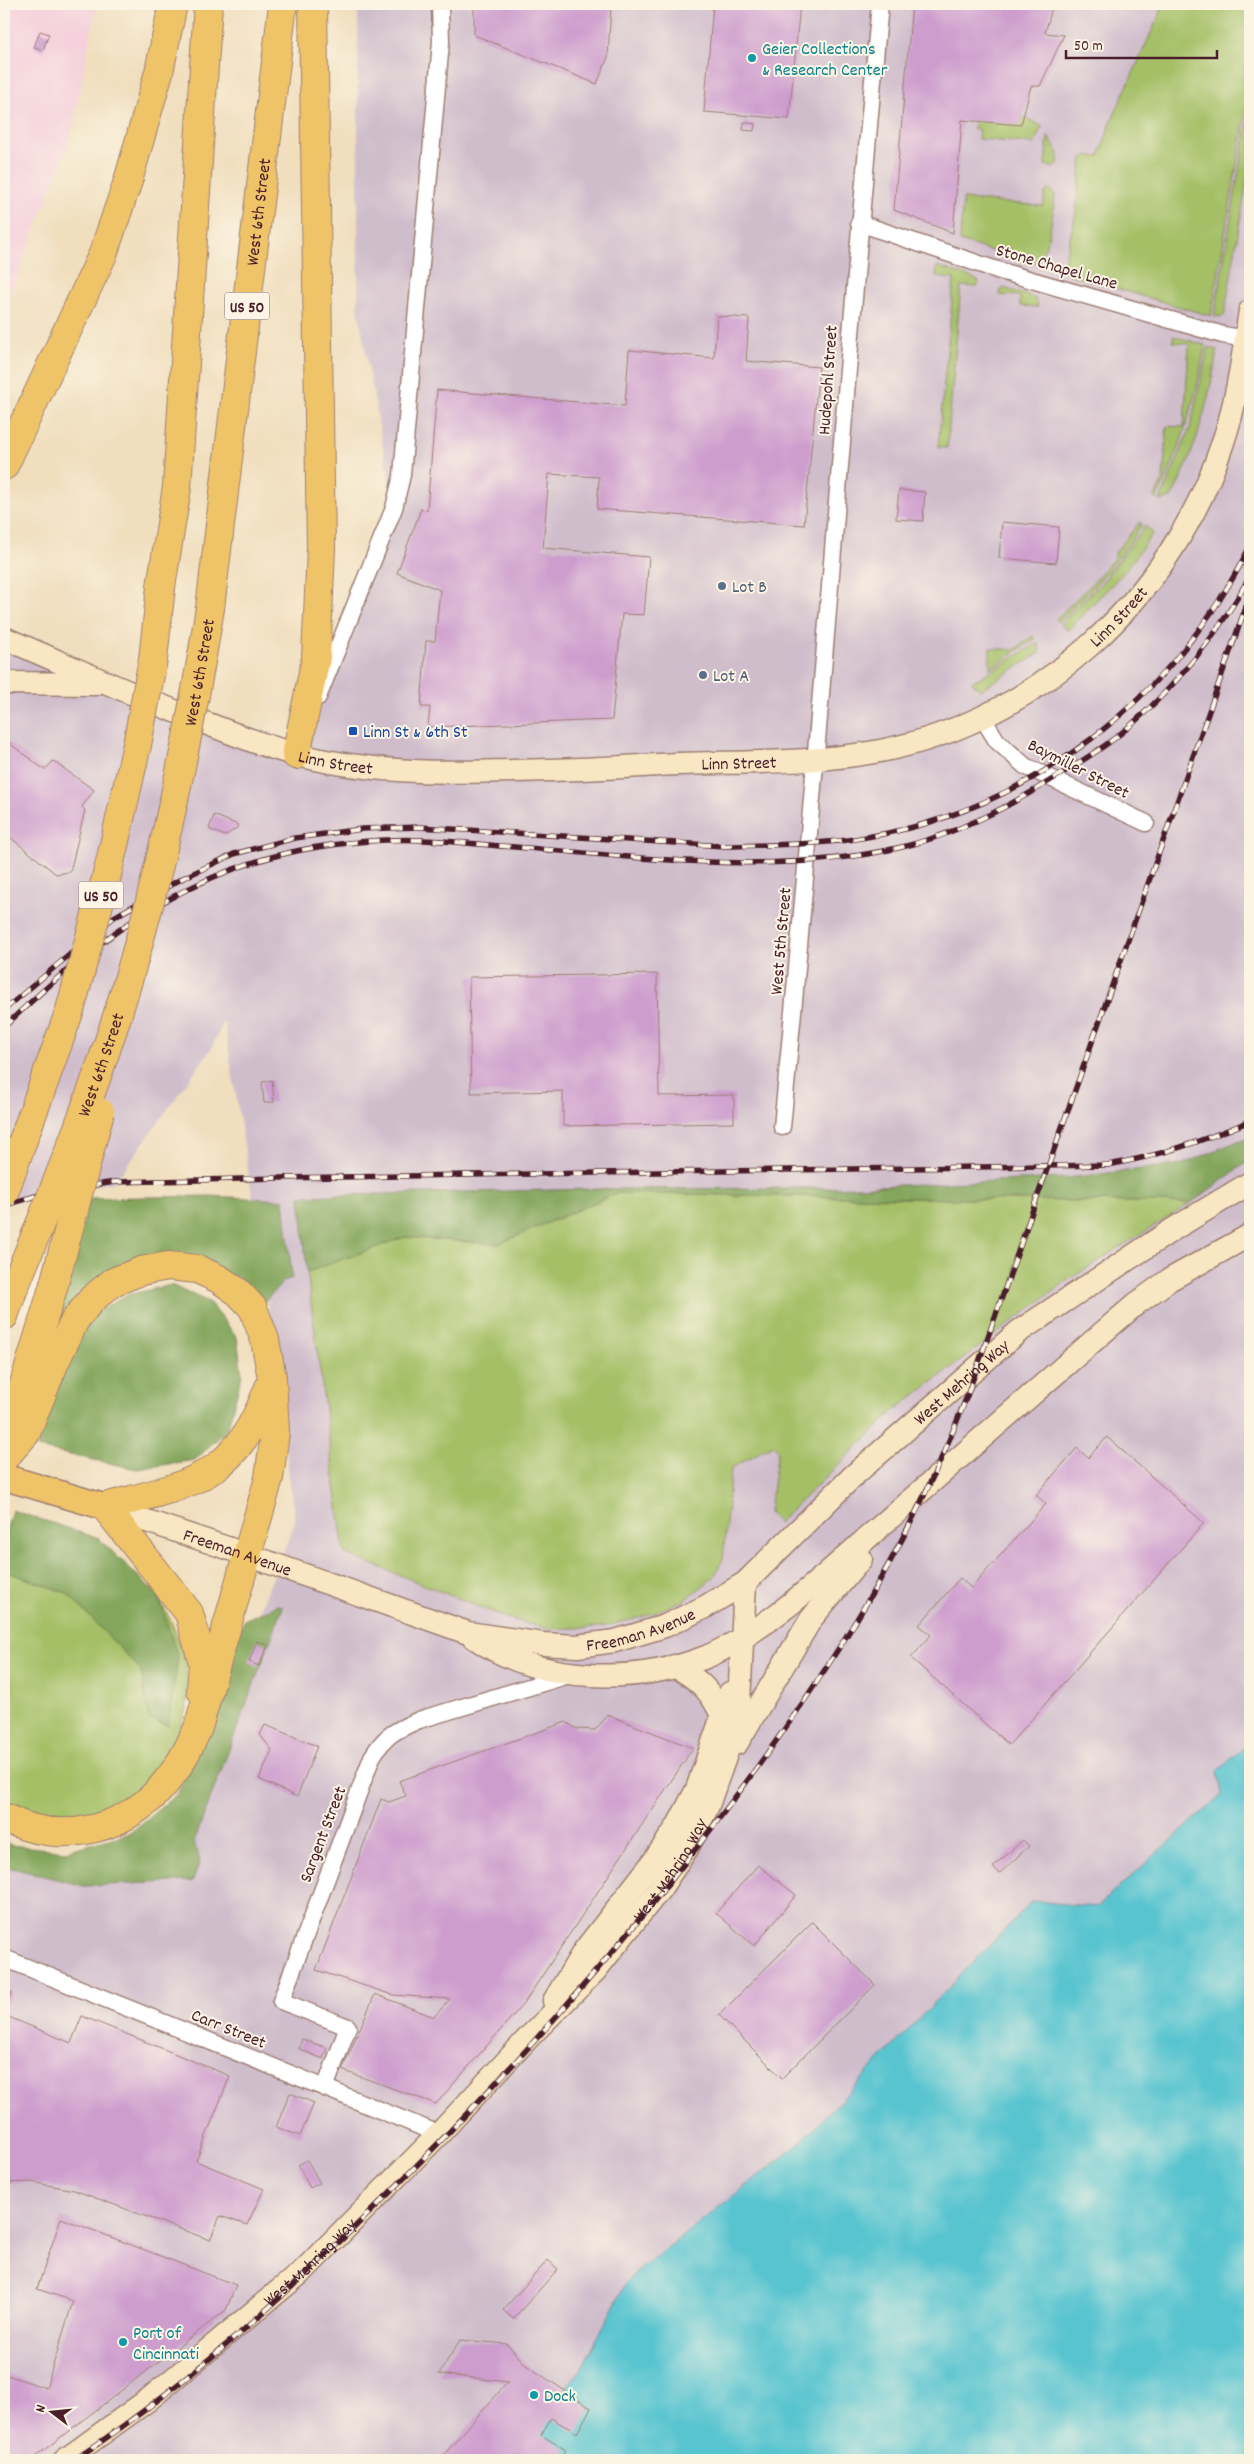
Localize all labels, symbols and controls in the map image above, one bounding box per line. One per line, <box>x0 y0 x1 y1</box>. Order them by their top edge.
scale bar <box>1066 28 1218 60</box>
text: 50 m <box>1074 36 1103 58</box>
place label: Geier Collections & Research Center <box>762 38 888 84</box>
marker: Geier Collections & Research Center <box>746 52 758 64</box>
street label: West 6th Street <box>241 157 279 267</box>
street label: Stone Chapel Lane <box>993 239 1120 298</box>
road number: US 50 <box>224 292 270 320</box>
street label: Hudepohl Street <box>813 324 846 436</box>
place label: Lot B <box>732 576 767 601</box>
marker: Lot B <box>716 580 728 592</box>
street label: Linn Street <box>1085 582 1155 654</box>
street label: West 6th Street <box>180 617 223 728</box>
place label: Lot A <box>713 665 749 690</box>
marker: Lot A <box>697 669 709 681</box>
place label: Linn St & 6th St <box>363 721 468 746</box>
marker: Linn St & 6th St <box>347 725 359 737</box>
street label: Baymiller Street <box>1023 734 1133 807</box>
street label: Linn Street <box>295 745 374 783</box>
street label: Linn Street <box>701 751 777 778</box>
road number: US 50 <box>78 882 124 908</box>
street label: West 5th Street <box>765 886 800 996</box>
street label: West 6th Street <box>73 1010 132 1121</box>
street label: West Mehring Way <box>909 1334 1017 1432</box>
street label: Freeman Avenue <box>179 1524 295 1584</box>
street label: Freeman Avenue <box>585 1603 700 1660</box>
street label: Sargent Street <box>294 1783 354 1887</box>
street label: West Mehring Way <box>628 1814 715 1928</box>
street label: Carr Street <box>187 2004 269 2057</box>
street label: West Mehring Way <box>259 2213 364 2314</box>
place label: Port of Cincinnati <box>133 2322 199 2368</box>
marker: Port of Cincinnati <box>117 2336 129 2348</box>
place label: Dock <box>544 2385 576 2410</box>
north arrow <box>28 2386 78 2436</box>
marker: Dock <box>528 2389 540 2401</box>
text: N <box>31 2403 52 2415</box>

